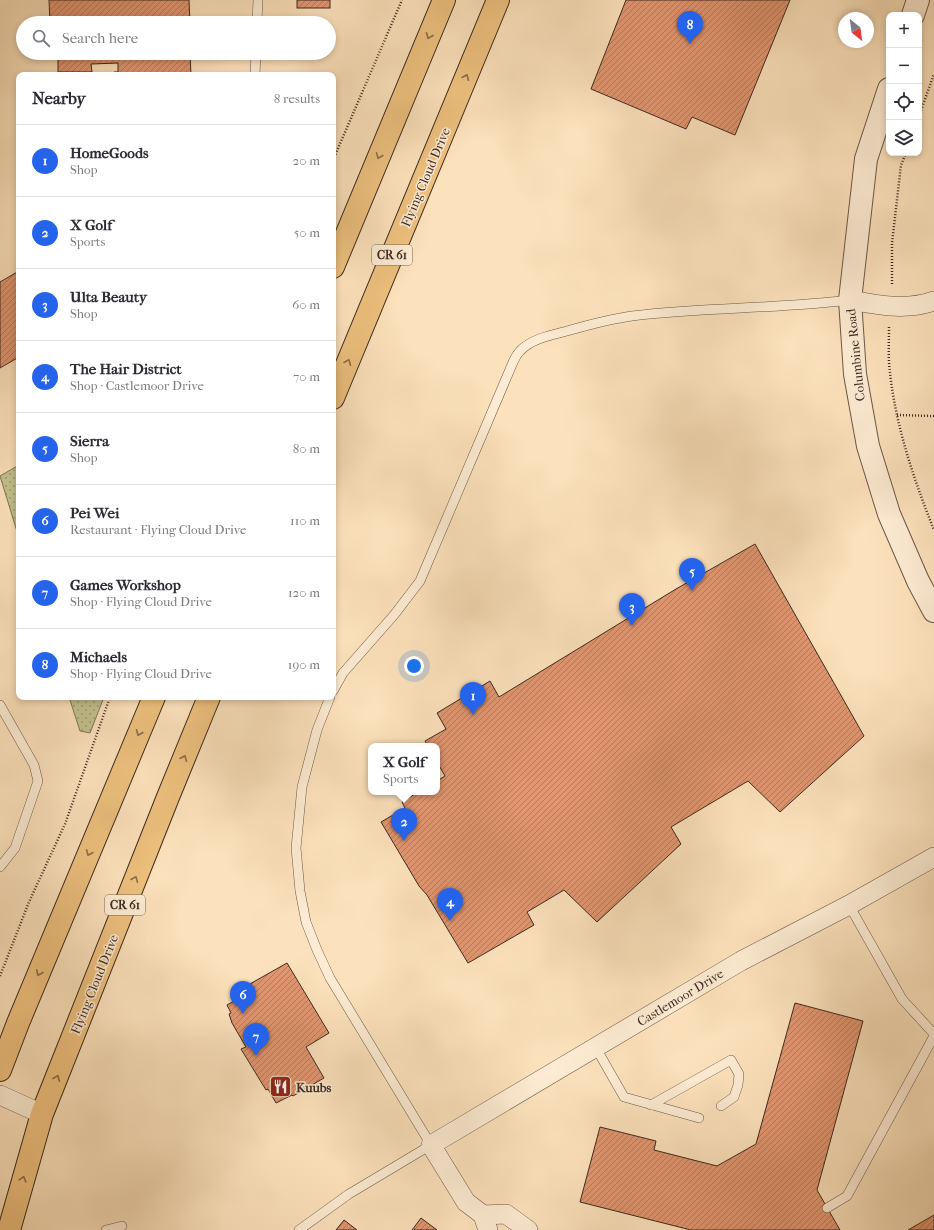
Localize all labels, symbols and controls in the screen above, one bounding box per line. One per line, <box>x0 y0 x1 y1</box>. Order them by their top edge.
pin: 8 <box>677 11 703 44</box>
north arrow <box>838 12 874 48</box>
map controls <box>886 12 922 156</box>
button: + <box>886 12 922 48</box>
search box <box>16 16 336 60</box>
icon: search <box>30 27 52 49</box>
text: Search here <box>62 29 138 47</box>
one-way arrow <box>425 33 433 40</box>
button: − <box>886 48 922 84</box>
one-way arrow <box>462 73 470 80</box>
button: locate <box>886 84 922 120</box>
text: Nearby <box>32 88 86 108</box>
text: 8 results <box>274 91 320 106</box>
button: layers <box>886 120 922 156</box>
street label: Flying Cloud Drive <box>398 125 453 229</box>
text: HomeGoods <box>70 144 149 162</box>
one-way arrow <box>376 152 384 160</box>
text: 1 <box>43 153 47 168</box>
text: 20 m <box>293 153 320 168</box>
text: Shop <box>70 162 98 177</box>
text: X Golf <box>70 216 112 234</box>
text: 2 <box>42 225 48 240</box>
text: 50 m <box>294 225 320 240</box>
text: Sports <box>70 234 105 249</box>
road number: CR 61 <box>372 245 412 265</box>
text: Ulta Beauty <box>70 288 147 306</box>
text: 3 <box>42 297 48 312</box>
text: 60 m <box>292 297 320 312</box>
text: Shop <box>70 306 98 321</box>
street label: Columbine Road <box>843 307 868 402</box>
one-way arrow <box>343 358 351 366</box>
text: The Hair District <box>70 360 182 378</box>
text: 4 <box>41 369 49 384</box>
text: 70 m <box>293 369 320 384</box>
text: Shop · Castlemoor Drive <box>70 378 204 393</box>
text: Sierra <box>70 432 109 450</box>
text: 5 <box>42 441 48 456</box>
text: 80 m <box>293 441 320 456</box>
text: Shop <box>70 450 98 465</box>
text: Pei Wei <box>70 504 119 522</box>
text: 6 <box>41 513 49 528</box>
text: 110 m <box>290 513 320 528</box>
text: Restaurant · Flying Cloud Drive <box>70 522 246 537</box>
pin: 5 <box>679 558 705 591</box>
text: Games Workshop <box>70 576 181 594</box>
text: 7 <box>42 585 48 600</box>
text: 120 m <box>288 585 320 600</box>
pin: 3 <box>619 593 645 626</box>
text: Shop · Flying Cloud Drive <box>70 594 212 609</box>
text: Michaels <box>70 648 127 666</box>
your location <box>404 656 424 676</box>
text: 8 <box>42 657 48 672</box>
text: 190 m <box>288 657 320 672</box>
text: Shop · Flying Cloud Drive <box>70 666 212 681</box>
pin: 1 <box>460 682 486 715</box>
one-way arrow <box>136 729 144 736</box>
popup <box>368 743 440 795</box>
text: X Golf <box>383 753 425 771</box>
one-way arrow <box>179 754 187 761</box>
text: Sports <box>383 771 418 786</box>
pin: 2 <box>391 808 417 841</box>
one-way arrow <box>86 848 94 856</box>
one-way arrow <box>131 875 139 882</box>
pin: 4 <box>437 888 463 921</box>
road number: CR 61 <box>105 895 145 915</box>
street label: Flying Cloud Drive <box>68 932 121 1036</box>
street label: Castlemoor Drive <box>634 965 727 1029</box>
one-way arrow <box>36 968 44 976</box>
pin: 6 <box>230 981 256 1014</box>
pin: 7 <box>243 1023 269 1056</box>
one-way arrow <box>52 1074 60 1081</box>
restaurant icon: Kuubs <box>267 1074 293 1100</box>
place label: Kuubs <box>296 1080 332 1095</box>
one-way arrow <box>18 1176 27 1183</box>

